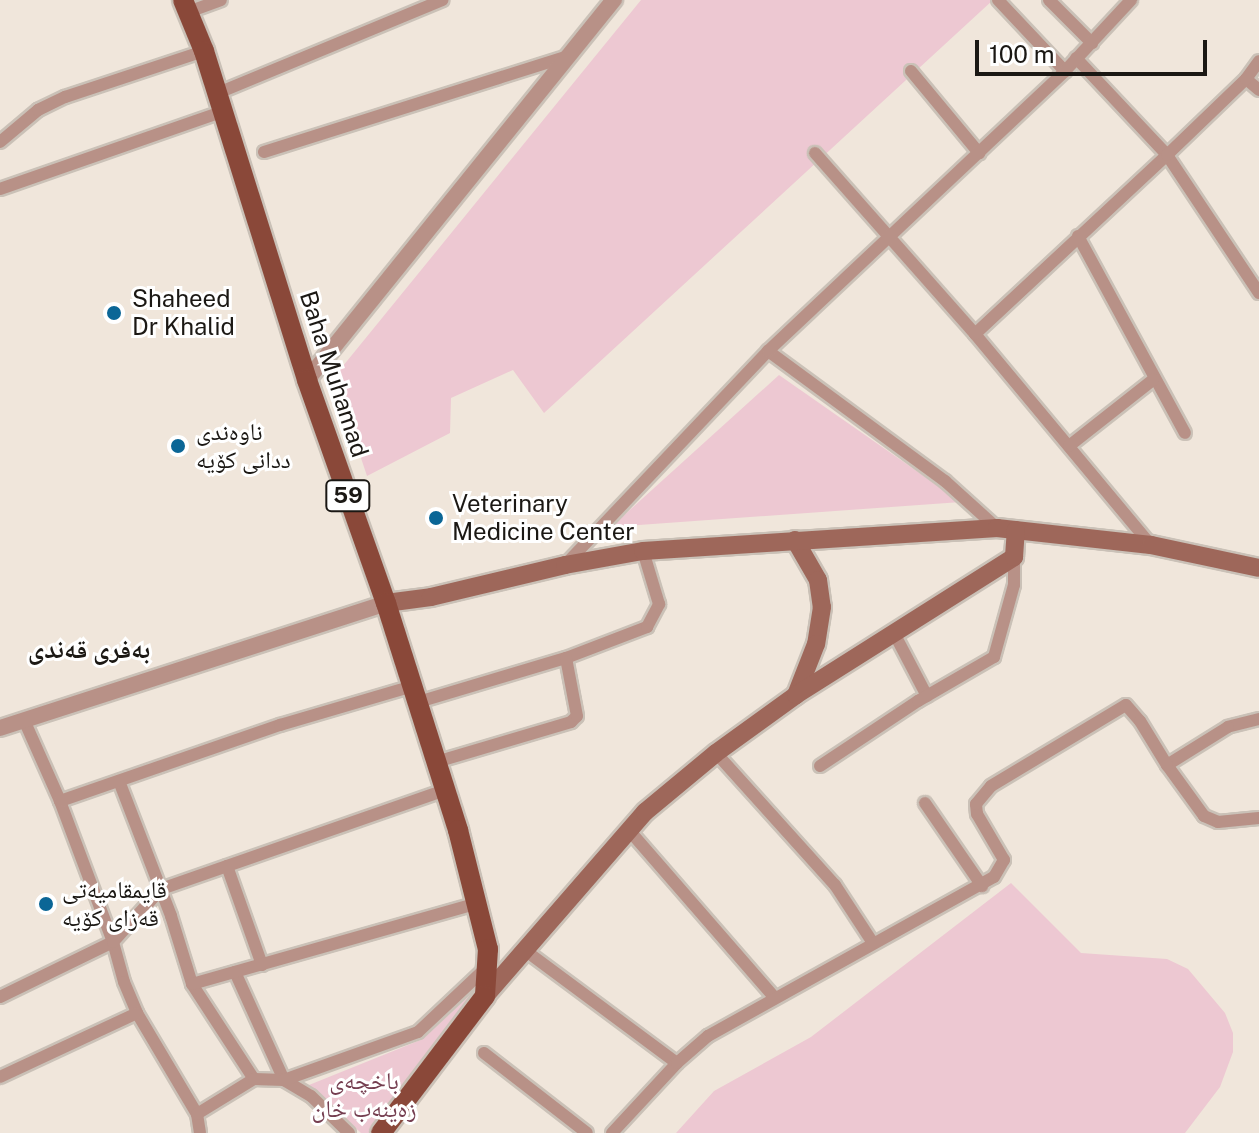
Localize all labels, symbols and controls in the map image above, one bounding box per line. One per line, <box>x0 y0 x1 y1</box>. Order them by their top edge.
scale bar <box>979 24 1211 74</box>
text: 100 m <box>989 40 1055 68</box>
place label: Shaheed Dr Khalid <box>132 285 235 341</box>
street label: Baha Muhamad <box>294 287 374 461</box>
marker: Shaheed Dr Khalid <box>103 302 125 324</box>
place label: ناوەندی ددانی کۆیە <box>196 418 291 474</box>
marker: ناوەندی ددانی کۆیە <box>167 435 189 457</box>
road number: 59 <box>324 478 372 514</box>
place label: Veterinary Medicine Center <box>452 490 635 546</box>
marker: Veterinary Medicine Center <box>427 509 445 527</box>
district label: بەفری قەندی <box>28 633 150 665</box>
place label: قایمقامیه‌تی قه‌زای كۆیه‌ <box>62 876 167 932</box>
marker: قایمقامیه‌تی قه‌زای كۆیه‌ <box>37 895 55 913</box>
park label: باخچه‌ی زه‌ینه‌ب خان <box>312 1067 416 1123</box>

